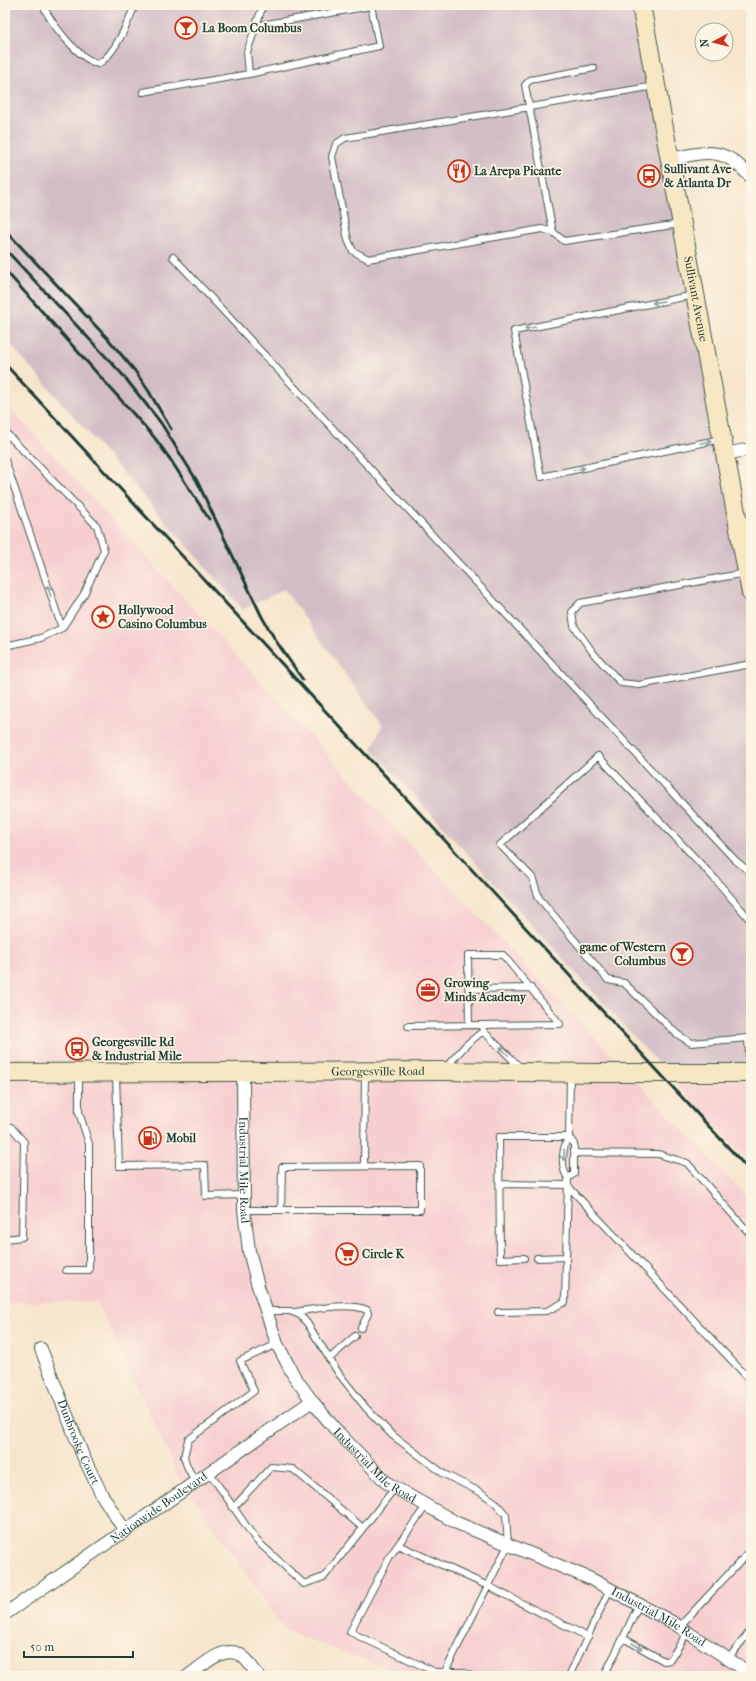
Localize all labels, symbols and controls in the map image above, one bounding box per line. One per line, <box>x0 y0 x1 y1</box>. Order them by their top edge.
bar icon: La Boom Columbus <box>173 15 199 41</box>
place label: La Boom Columbus <box>202 21 302 35</box>
north arrow <box>694 22 734 62</box>
text: N <box>698 38 712 48</box>
restaurant icon: La Arepa Picante <box>446 158 472 184</box>
place label: Sullivant Ave & Atlanta Dr <box>664 162 732 190</box>
bus stop icon: Sullivant Ave & Atlanta Dr <box>636 163 662 189</box>
place label: La Arepa Picante <box>474 164 561 179</box>
street label: Sullivant Avenue <box>681 255 711 343</box>
one-way arrow <box>652 299 665 307</box>
one-way arrow <box>524 324 537 332</box>
one-way arrow <box>700 438 713 446</box>
one-way arrow <box>572 464 585 472</box>
one-way arrow <box>45 585 52 598</box>
place label: Hollywood Casino Columbus <box>118 603 207 631</box>
place icon: Hollywood Casino Columbus <box>90 604 116 630</box>
place label: game of Western Columbus <box>579 940 667 968</box>
bar icon: game of Western Columbus <box>669 941 695 967</box>
place label: Growing Minds Academy <box>443 976 527 1005</box>
office icon: Growing Minds Academy <box>415 977 441 1003</box>
place label: Georgesville Rd & Industrial Mile <box>92 1035 182 1063</box>
bus stop icon: Georgesville Rd & Industrial Mile <box>64 1036 90 1062</box>
one-way arrow <box>499 1046 509 1056</box>
street label: Georgesville Road <box>331 1064 425 1079</box>
street label: Industrial Mile Road <box>236 1117 253 1225</box>
fuel station icon: Mobil <box>137 1125 163 1151</box>
place label: Mobil <box>165 1131 197 1145</box>
one-way arrow <box>560 1148 568 1161</box>
supermarket icon: Circle K <box>334 1241 360 1267</box>
place label: Circle K <box>362 1247 406 1261</box>
street label: Dunbrooke Court <box>54 1397 103 1487</box>
street label: Industrial Mile Road <box>331 1425 419 1506</box>
street label: Nationwide Boulevard <box>107 1469 210 1546</box>
street label: Industrial Mile Road <box>609 1584 709 1650</box>
scale bar <box>24 1633 133 1659</box>
text: 50 m <box>30 1640 54 1654</box>
one-way arrow <box>631 1642 643 1650</box>

